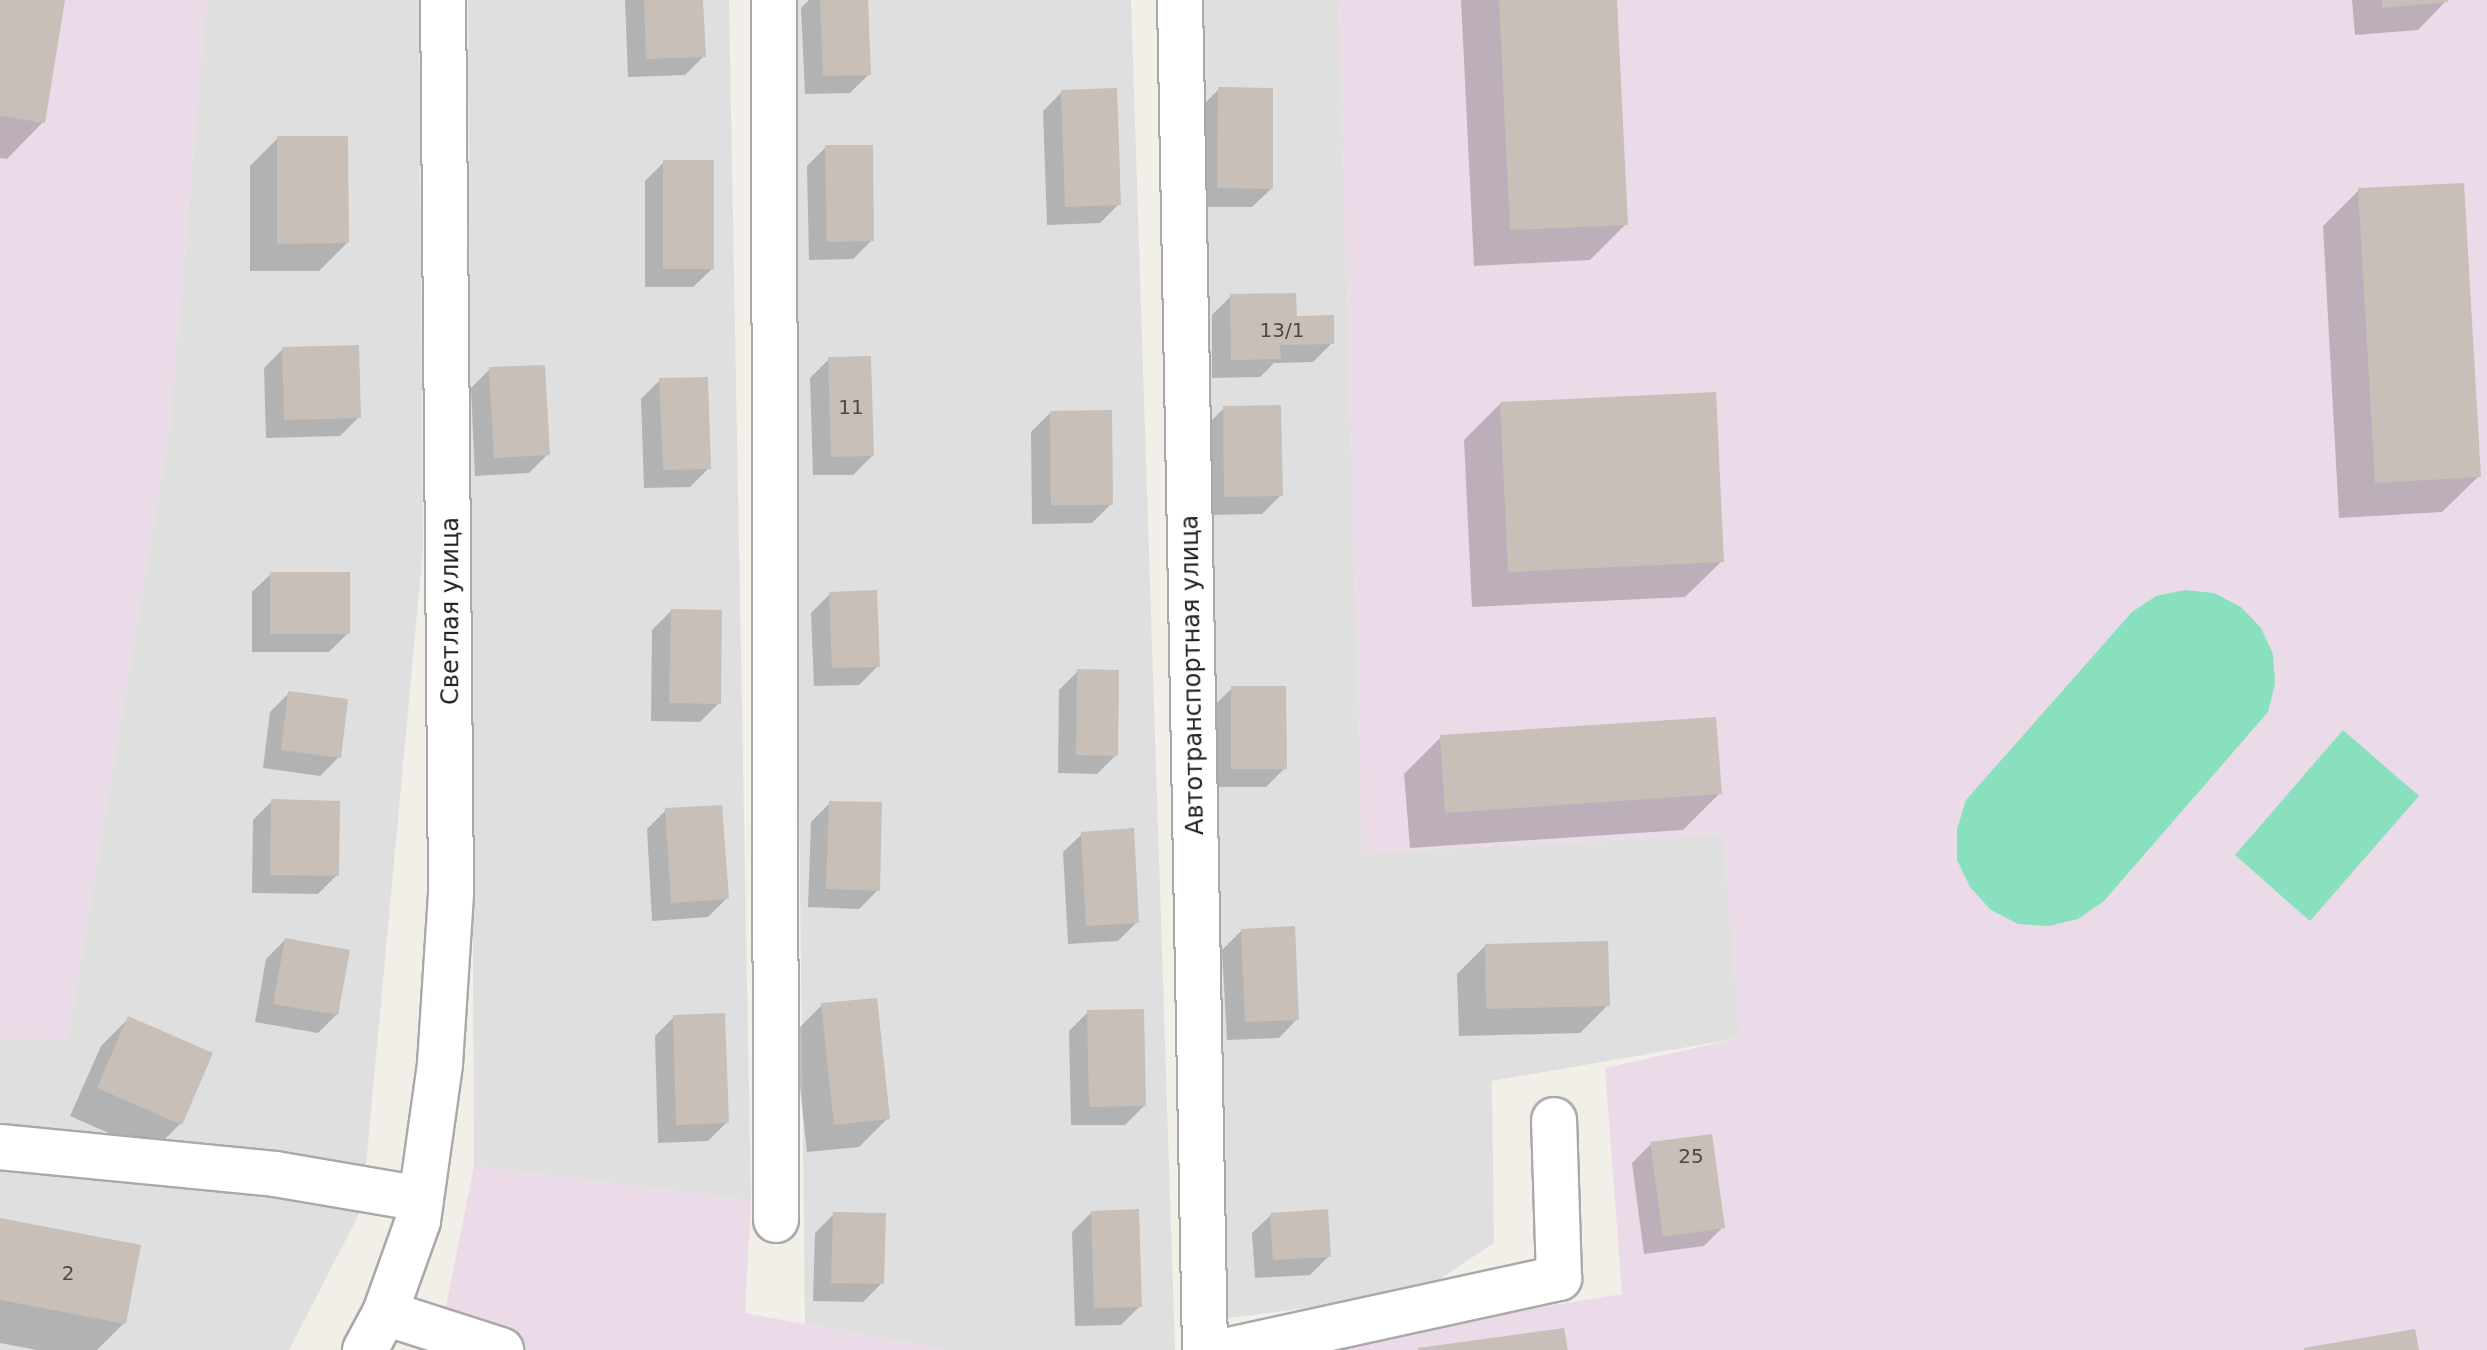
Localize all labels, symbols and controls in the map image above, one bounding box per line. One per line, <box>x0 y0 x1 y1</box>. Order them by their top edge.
house number: 13/1 <box>1260 318 1304 342</box>
house number: 11 <box>838 395 864 419</box>
street label: Автотранспортная улица <box>1176 515 1210 835</box>
street label: Светлая улица <box>437 517 465 705</box>
house number: 25 <box>1678 1144 1704 1168</box>
house number: 2 <box>62 1261 74 1285</box>

